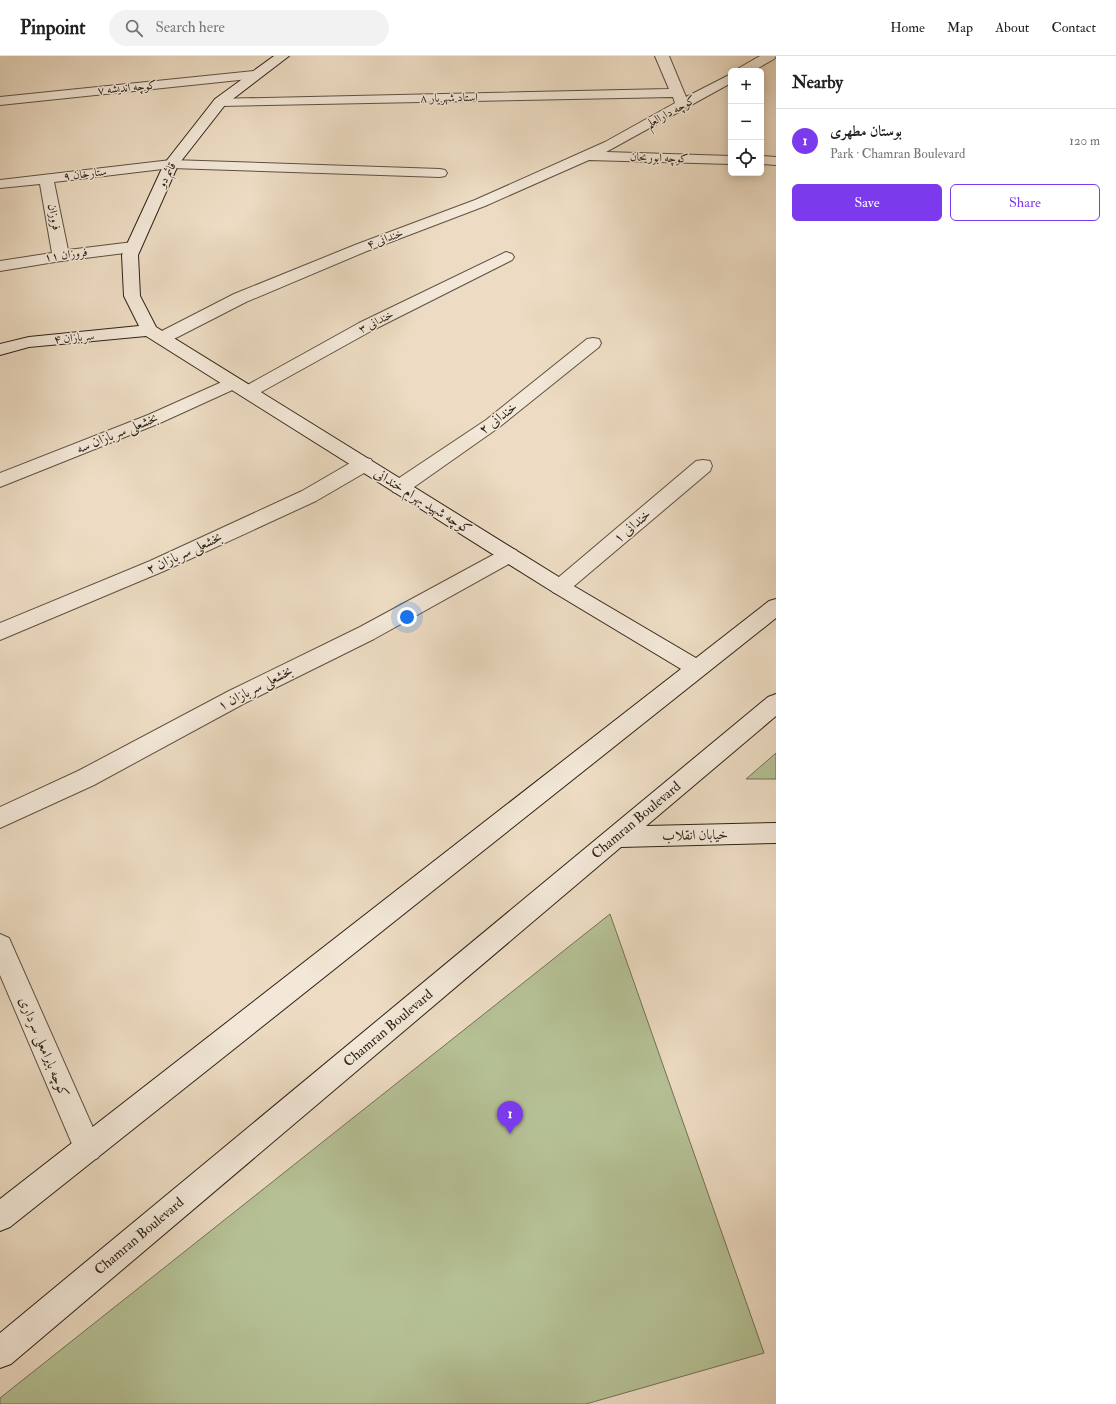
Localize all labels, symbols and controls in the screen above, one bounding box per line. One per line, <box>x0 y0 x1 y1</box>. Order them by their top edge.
search box <box>109 10 389 46</box>
text: Pinpoint <box>20 16 85 40</box>
icon: search <box>123 17 145 39</box>
text: Search here <box>155 18 225 37</box>
text: Home <box>890 19 925 36</box>
text: Map <box>947 19 973 36</box>
text: About <box>995 19 1029 36</box>
text: Contact <box>1051 19 1096 36</box>
map controls <box>728 68 764 176</box>
button: + <box>728 68 764 104</box>
text: Nearby <box>792 72 843 93</box>
street label: کوچه اندیشه ۷ <box>97 77 158 100</box>
street label: استاد شهریار ۸ <box>420 90 478 106</box>
street label: کوچه دارالعلم <box>644 92 700 135</box>
button: − <box>728 104 764 140</box>
text: بوستان مطهری <box>830 122 902 141</box>
text: 1 <box>803 133 807 149</box>
text: 120 m <box>1069 133 1100 149</box>
button: locate <box>728 140 764 176</box>
text: Park · Chamran Boulevard <box>830 146 965 162</box>
street label: کوچه ابوریحان <box>629 149 689 168</box>
street label: قائم دو <box>153 160 182 193</box>
street label: ۹ ستارخان <box>62 164 108 184</box>
button: Save <box>792 184 942 221</box>
button: Share <box>950 184 1100 221</box>
street label: فروزان <box>44 202 64 232</box>
street label: خندانی ۴ <box>365 226 405 252</box>
street label: ۱۱ فروزان <box>44 245 88 265</box>
street label: خندانی ۳ <box>356 307 396 337</box>
street label: سربازان ۴ <box>53 328 95 348</box>
street label: خندانی ۲ <box>475 398 521 438</box>
street label: بخشعلی سربازان سه <box>74 409 161 458</box>
street label: کوچه شهید بهرام خندانی <box>369 464 475 541</box>
street label: خندانی ۱ <box>610 505 654 547</box>
street label: بخشعلی سربازان ۲ <box>143 528 225 579</box>
your location <box>397 607 417 627</box>
street label: بخشعلی سربازان ۱ <box>215 662 296 715</box>
street label: Chamran Boulevard <box>588 778 684 862</box>
street label: خیابان انقلاب <box>662 826 728 844</box>
street label: Chamran Boulevard <box>340 986 436 1070</box>
street label: کوچه بایرامعلی سرداری <box>14 994 73 1100</box>
pin: 1 <box>497 1101 523 1134</box>
street label: Chamran Boulevard <box>91 1194 187 1278</box>

